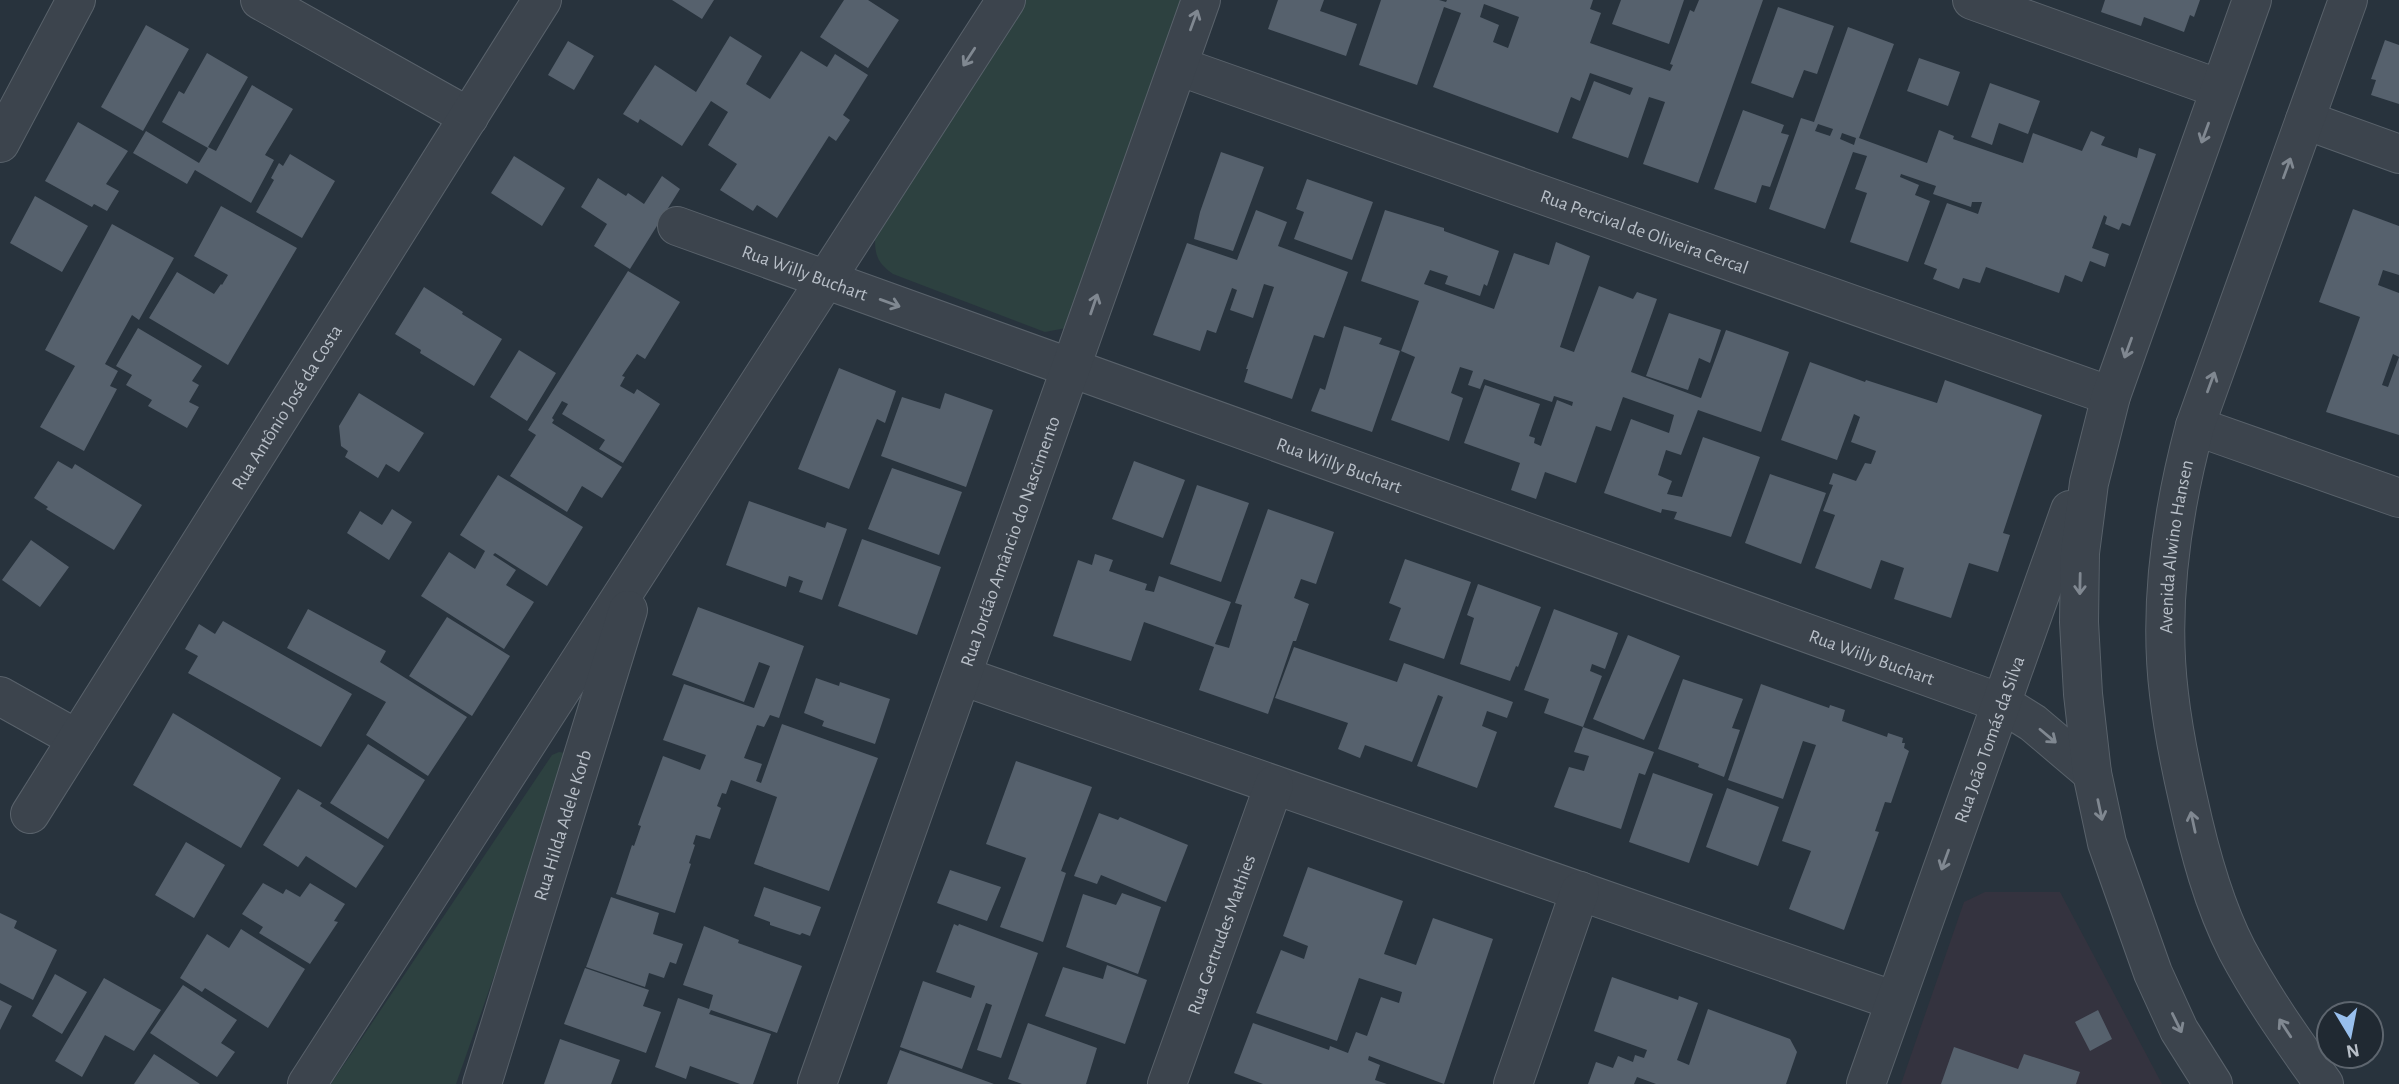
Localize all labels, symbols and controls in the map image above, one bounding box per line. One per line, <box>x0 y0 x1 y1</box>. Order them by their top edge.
one-way arrow <box>1189 10 1201 32</box>
one-way arrow <box>961 47 975 67</box>
one-way arrow <box>2197 122 2210 144</box>
one-way arrow <box>2282 157 2295 179</box>
street label: Rua Percival de Oliveira Cercal <box>1538 187 1751 278</box>
street label: Rua Willy Buchart <box>739 242 870 305</box>
one-way arrow <box>1088 293 1101 315</box>
one-way arrow <box>878 298 900 310</box>
street label: Rua Antônio José da Costa <box>229 322 346 493</box>
one-way arrow <box>2121 336 2133 358</box>
one-way arrow <box>2205 371 2218 393</box>
street label: Rua Jordão Amâncio do Nascimento <box>958 414 1064 669</box>
street label: Rua Willy Buchart <box>1274 435 1404 497</box>
street label: Avenida Alwino Hansen <box>2157 458 2197 634</box>
one-way arrow <box>2073 572 2086 595</box>
street label: Rua Willy Buchart <box>1806 627 1937 689</box>
street label: Rua João Tomás da Silva <box>1952 653 2028 826</box>
one-way arrow <box>2039 728 2057 744</box>
street label: Rua Hilda Adele Korb <box>531 748 595 903</box>
one-way arrow <box>2094 798 2107 821</box>
one-way arrow <box>2185 811 2199 834</box>
one-way arrow <box>1938 848 1951 870</box>
street label: Rua Gertrudes Mathies <box>1185 852 1259 1017</box>
north arrow <box>2315 1000 2385 1070</box>
one-way arrow <box>2170 1012 2184 1033</box>
one-way arrow <box>2278 1019 2293 1038</box>
text: N <box>2345 1040 2361 1061</box>

